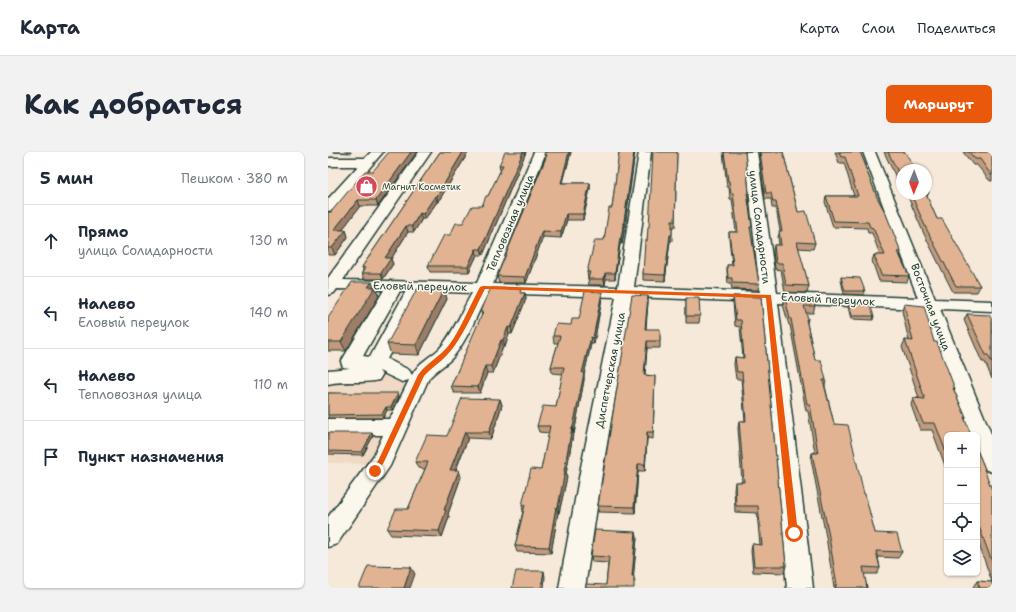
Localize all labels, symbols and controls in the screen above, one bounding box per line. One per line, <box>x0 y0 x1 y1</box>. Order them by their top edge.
text: Карта <box>20 15 80 40</box>
text: Карта <box>799 19 840 37</box>
text: Слои <box>862 19 895 37</box>
text: Поделиться <box>917 19 996 37</box>
text: Как добраться <box>24 85 243 123</box>
button: Маршрут <box>886 85 992 123</box>
north arrow <box>896 164 932 200</box>
text: 5 мин <box>40 167 93 189</box>
street label: улица Солидарности <box>745 169 774 285</box>
text: Пешком · 380 m <box>181 170 288 187</box>
street label: Тепловозная улица <box>483 172 538 274</box>
shop icon: Магнит Косметик <box>354 174 380 200</box>
place label: Магнит Косметик <box>382 181 461 193</box>
text: Прямо <box>78 222 128 242</box>
icon: ahead <box>40 230 62 252</box>
text: 130 m <box>250 232 288 249</box>
text: улица Солидарности <box>78 242 213 259</box>
street label: Восточная улица <box>907 261 954 353</box>
street label: Еловый переулок <box>373 278 467 295</box>
street label: Еловый переулок <box>781 290 875 309</box>
text: Налево <box>78 294 136 314</box>
icon: left <box>40 302 62 324</box>
text: 140 m <box>249 304 288 321</box>
street label: Диспетчерская улица <box>592 311 629 429</box>
text: Еловый переулок <box>78 314 189 331</box>
text: Налево <box>78 366 136 386</box>
icon: left <box>40 374 62 396</box>
text: 110 m <box>253 376 288 393</box>
text: Тепловозная улица <box>78 386 202 403</box>
map controls <box>944 432 980 576</box>
button: + <box>944 432 980 468</box>
icon: arrive <box>40 446 62 468</box>
text: Пункт назначения <box>78 447 224 467</box>
route end <box>366 462 384 480</box>
button: − <box>944 468 980 504</box>
button: locate <box>944 504 980 540</box>
route start <box>785 524 803 542</box>
button: layers <box>944 540 980 576</box>

